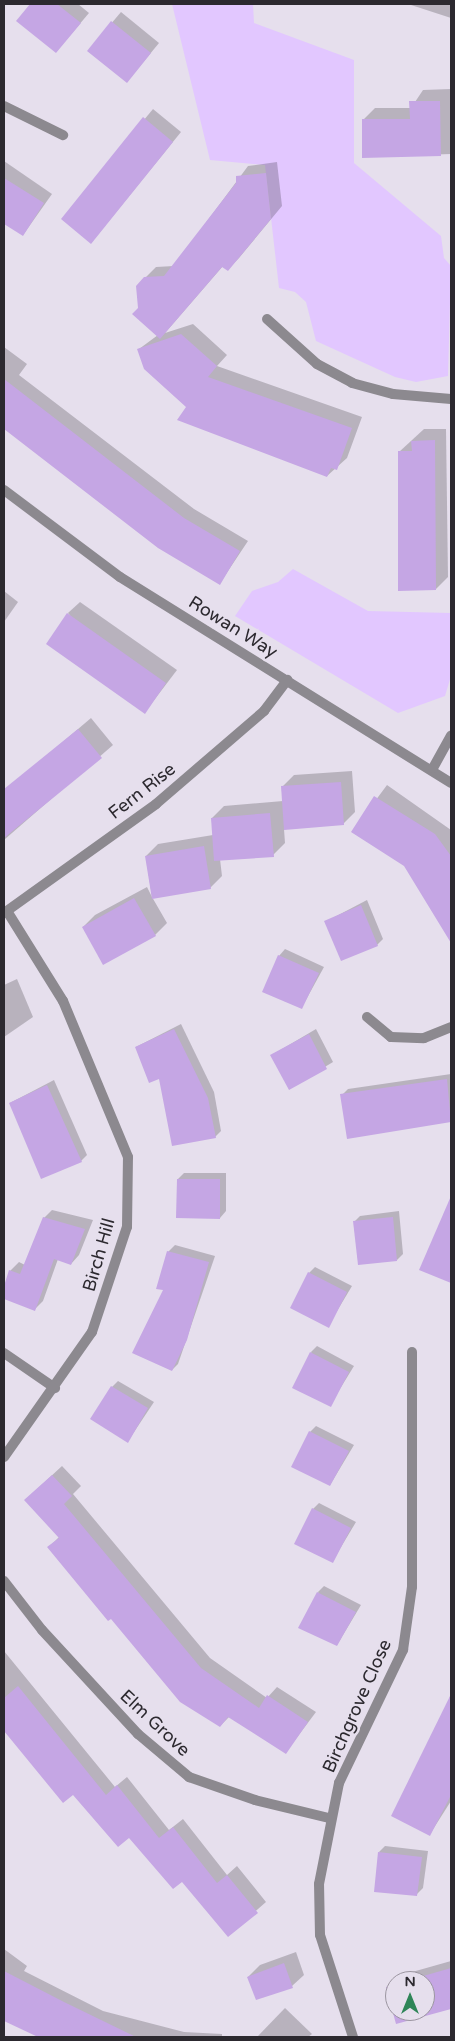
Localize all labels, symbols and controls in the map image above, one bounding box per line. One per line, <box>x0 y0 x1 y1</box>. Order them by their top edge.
street label: Rowan Way <box>185 591 281 663</box>
street label: Fern Rise <box>104 758 180 824</box>
street label: Birch Hill <box>78 1216 120 1294</box>
street label: Birchgrove Close <box>318 1636 396 1776</box>
street label: Elm Grove <box>116 1685 194 1761</box>
north arrow <box>385 1971 435 2021</box>
text: N <box>404 1973 416 1990</box>

